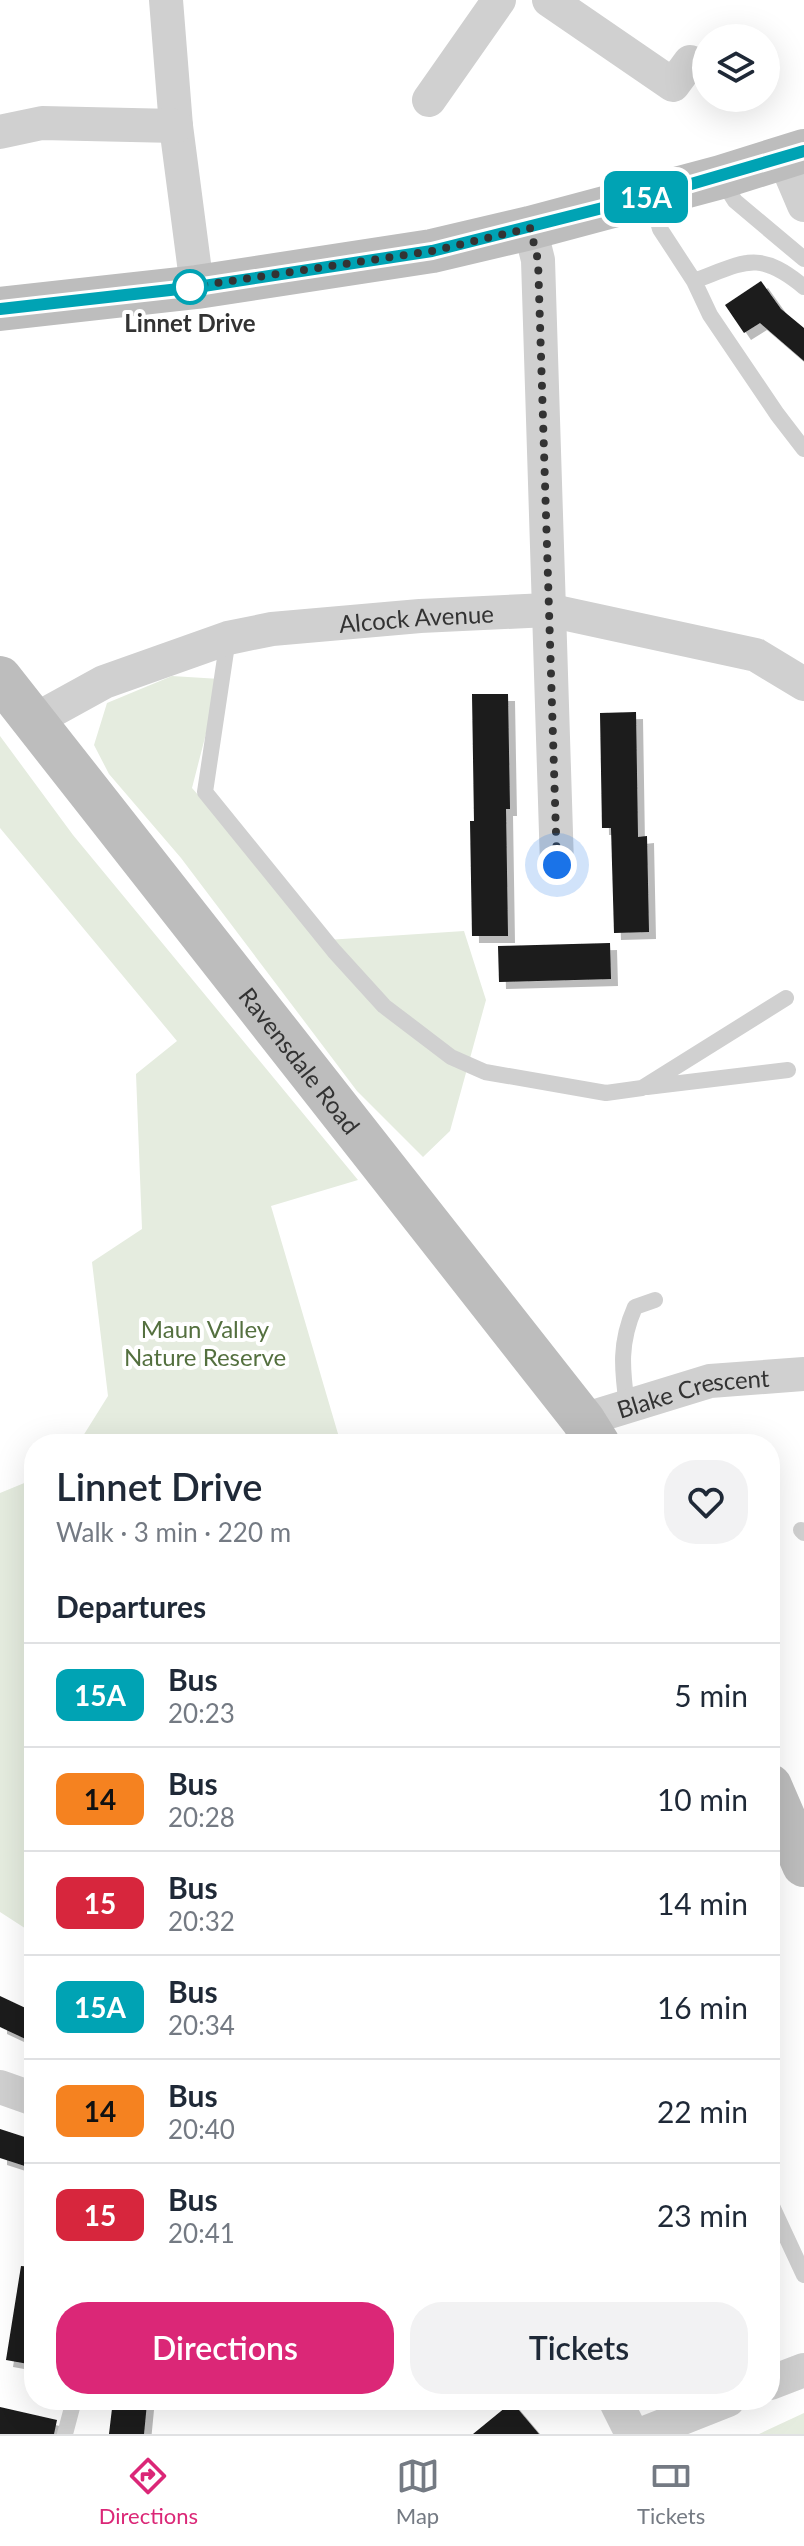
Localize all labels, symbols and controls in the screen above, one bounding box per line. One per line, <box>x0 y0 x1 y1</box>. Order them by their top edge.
map controls <box>692 24 780 112</box>
button: layers <box>692 24 780 112</box>
line badge: 15A <box>600 171 692 223</box>
text: 15A <box>620 180 672 214</box>
marker: Linnet Drive <box>173 270 207 304</box>
place label: Linnet Drive <box>124 308 256 337</box>
street label: Alcock Avenue <box>338 598 494 638</box>
your location <box>537 845 577 885</box>
street label: Ravensdale Road <box>234 981 367 1139</box>
park label: Maun Valley Nature Reserve <box>124 1314 286 1371</box>
street label: Blake Crescent <box>613 1362 771 1423</box>
button: heart <box>664 1460 748 1544</box>
text: Linnet Drive <box>56 1463 262 1509</box>
text: Walk · 3 min · 220 m <box>56 1516 291 1548</box>
text: Departures <box>56 1588 206 1624</box>
text: Bus <box>168 1661 218 1697</box>
text: 5 min <box>674 1677 748 1713</box>
text: 15A <box>74 1678 126 1712</box>
text: 20:23 <box>168 1697 235 1729</box>
text: Bus <box>168 1765 218 1801</box>
text: 10 min <box>657 1781 748 1817</box>
text: 14 <box>84 1782 116 1816</box>
text: 20:28 <box>168 1801 235 1833</box>
text: Bus <box>168 1869 218 1905</box>
text: 14 min <box>657 1885 748 1921</box>
text: 15 <box>84 1886 116 1920</box>
text: 20:32 <box>168 1905 235 1937</box>
text: Bus <box>168 1973 218 2009</box>
text: 16 min <box>657 1989 748 2025</box>
text: 15A <box>74 1990 126 2024</box>
text: 20:34 <box>168 2009 235 2041</box>
text: Bus <box>168 2077 218 2113</box>
text: 22 min <box>657 2093 748 2129</box>
text: 14 <box>84 2094 116 2128</box>
text: 20:40 <box>168 2113 235 2145</box>
text: Bus <box>168 2181 218 2217</box>
text: 23 min <box>657 2197 748 2233</box>
text: 15 <box>84 2198 116 2232</box>
text: 20:41 <box>168 2217 235 2249</box>
button: Directions <box>56 2302 394 2394</box>
button: Tickets <box>410 2302 748 2394</box>
tab: Directions <box>99 2454 198 2529</box>
tab: Map <box>396 2454 440 2529</box>
tab: Tickets <box>637 2454 705 2529</box>

